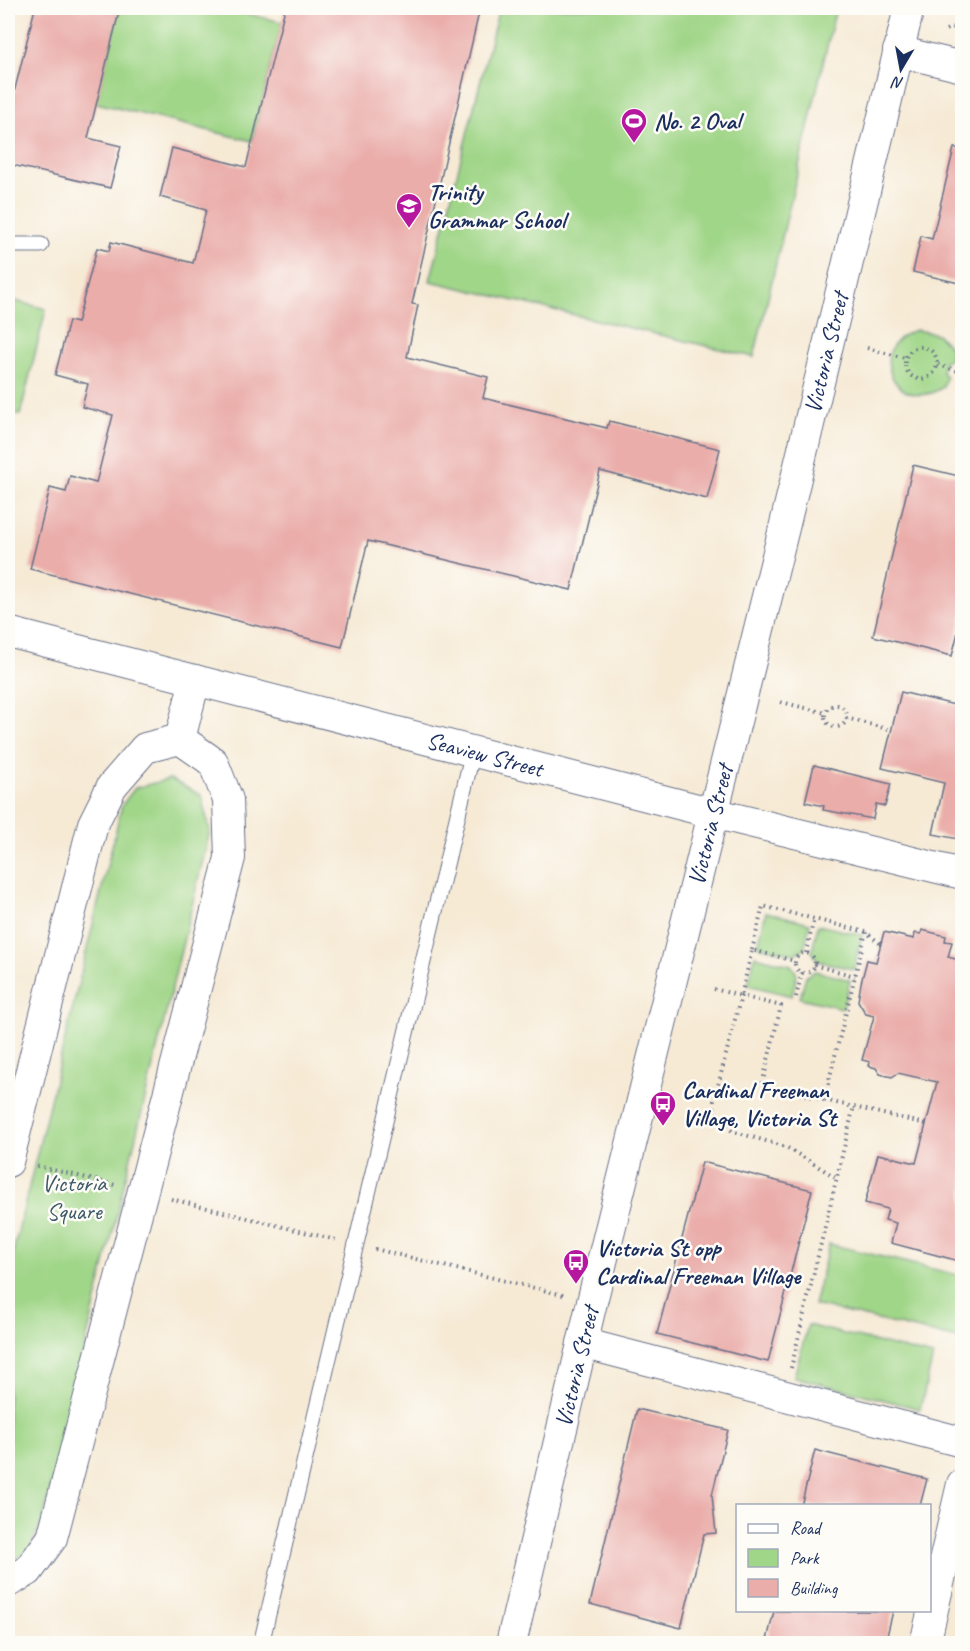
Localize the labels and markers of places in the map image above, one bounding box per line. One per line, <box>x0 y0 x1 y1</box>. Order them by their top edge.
sports icon: No. 2 Oval <box>619 106 649 144</box>
place label: No. 2 Oval <box>654 106 745 136</box>
place label: Trinity Grammar School <box>428 177 570 235</box>
school or university icon: Trinity Grammar School <box>394 191 424 229</box>
place label: Cardinal Freeman Village, Victoria St <box>682 1075 839 1133</box>
bus stop icon: Cardinal Freeman Village, Victoria St <box>648 1089 678 1127</box>
place label: Victoria St opp Cardinal Freeman Village <box>596 1233 802 1291</box>
bus stop icon: Victoria St opp Cardinal Freeman Village <box>561 1247 591 1285</box>

